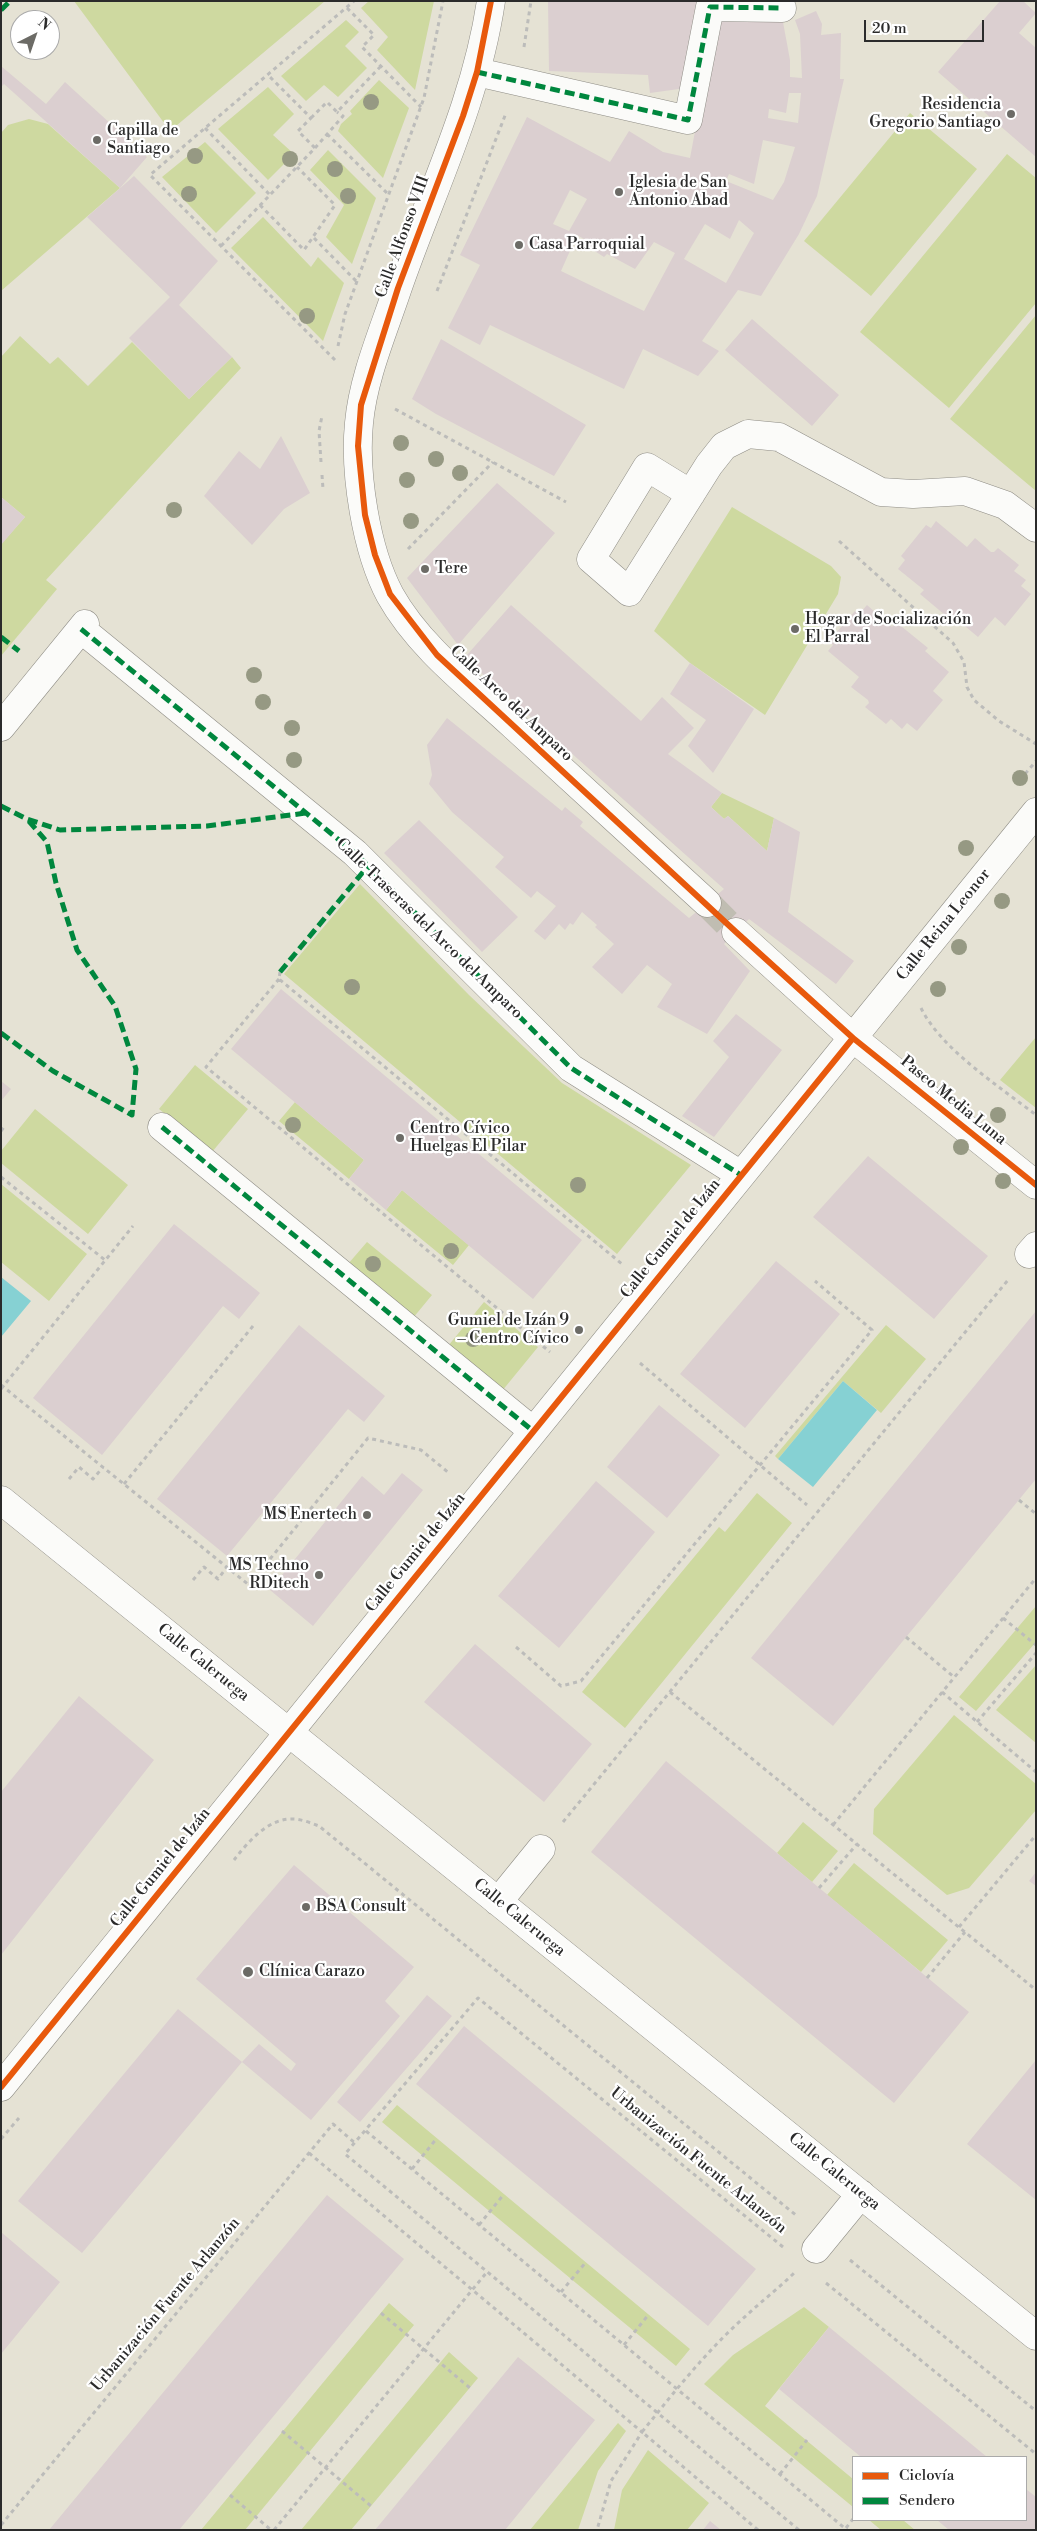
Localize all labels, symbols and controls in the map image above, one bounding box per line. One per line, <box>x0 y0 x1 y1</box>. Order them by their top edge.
north arrow <box>10 10 60 60</box>
scale bar <box>867 10 987 42</box>
text: N <box>34 14 54 35</box>
text: 20 m <box>872 19 907 38</box>
place label: Residencia Gregorio Santiago <box>869 95 1001 133</box>
marker: Residencia Gregorio Santiago <box>1005 108 1017 120</box>
place label: Capilla de Santiago <box>107 121 179 159</box>
marker: Capilla de Santiago <box>91 134 103 146</box>
street label: Calle Alfonso VIII <box>372 173 434 301</box>
place label: Iglesia de San Antonio Abad <box>629 173 728 211</box>
marker: Iglesia de San Antonio Abad <box>613 186 625 198</box>
place label: Casa Parroquial <box>529 235 645 255</box>
marker: Casa Parroquial <box>513 239 525 251</box>
place label: Tere <box>435 559 468 579</box>
marker: Tere <box>419 563 431 575</box>
place label: Hogar de Socialización El Parral <box>805 610 971 648</box>
marker: Hogar de Socialización El Parral <box>789 623 801 635</box>
street label: Calle Arco del Amparo <box>446 642 576 766</box>
street label: Calle Traseras del Arco del Amparo <box>332 834 526 1024</box>
street label: Calle Reina Leonor <box>893 865 995 985</box>
street label: Paseo Media Luna <box>896 1052 1010 1150</box>
place label: Centro Cívico Huelgas El Pilar <box>410 1119 526 1157</box>
marker: Centro Cívico Huelgas El Pilar <box>394 1132 406 1144</box>
street label: Calle Gumiel de Izán <box>617 1175 725 1303</box>
place label: Gumiel de Izán 9 – Centro Cívico <box>448 1311 569 1349</box>
marker: Gumiel de Izán 9 – Centro Cívico <box>573 1324 585 1336</box>
street label: Calle Gumiel de Izán <box>362 1489 470 1617</box>
place label: MS Enertech <box>263 1505 357 1525</box>
marker: MS Enertech <box>361 1509 373 1521</box>
place label: MS Techno RDitech <box>228 1556 309 1594</box>
marker: MS Techno RDitech <box>313 1569 325 1581</box>
street label: Calle Caleruega <box>153 1620 253 1706</box>
street label: Calle Gumiel de Izán <box>107 1804 215 1932</box>
street label: Calle Caleruega <box>469 1875 569 1961</box>
place label: BSA Consult <box>316 1897 406 1917</box>
marker: BSA Consult <box>300 1901 312 1913</box>
place label: Clínica Carazo <box>259 1962 365 1982</box>
marker: Clínica Carazo <box>241 1965 255 1979</box>
street label: Urbanización Fuente Arlanzón <box>606 2084 790 2238</box>
street label: Calle Caleruega <box>784 2129 884 2215</box>
street label: Urbanización Fuente Arlanzón <box>87 2214 245 2396</box>
legend <box>852 2456 1027 2521</box>
text: Ciclovía <box>899 2466 954 2485</box>
text: Sendero <box>899 2491 955 2510</box>

